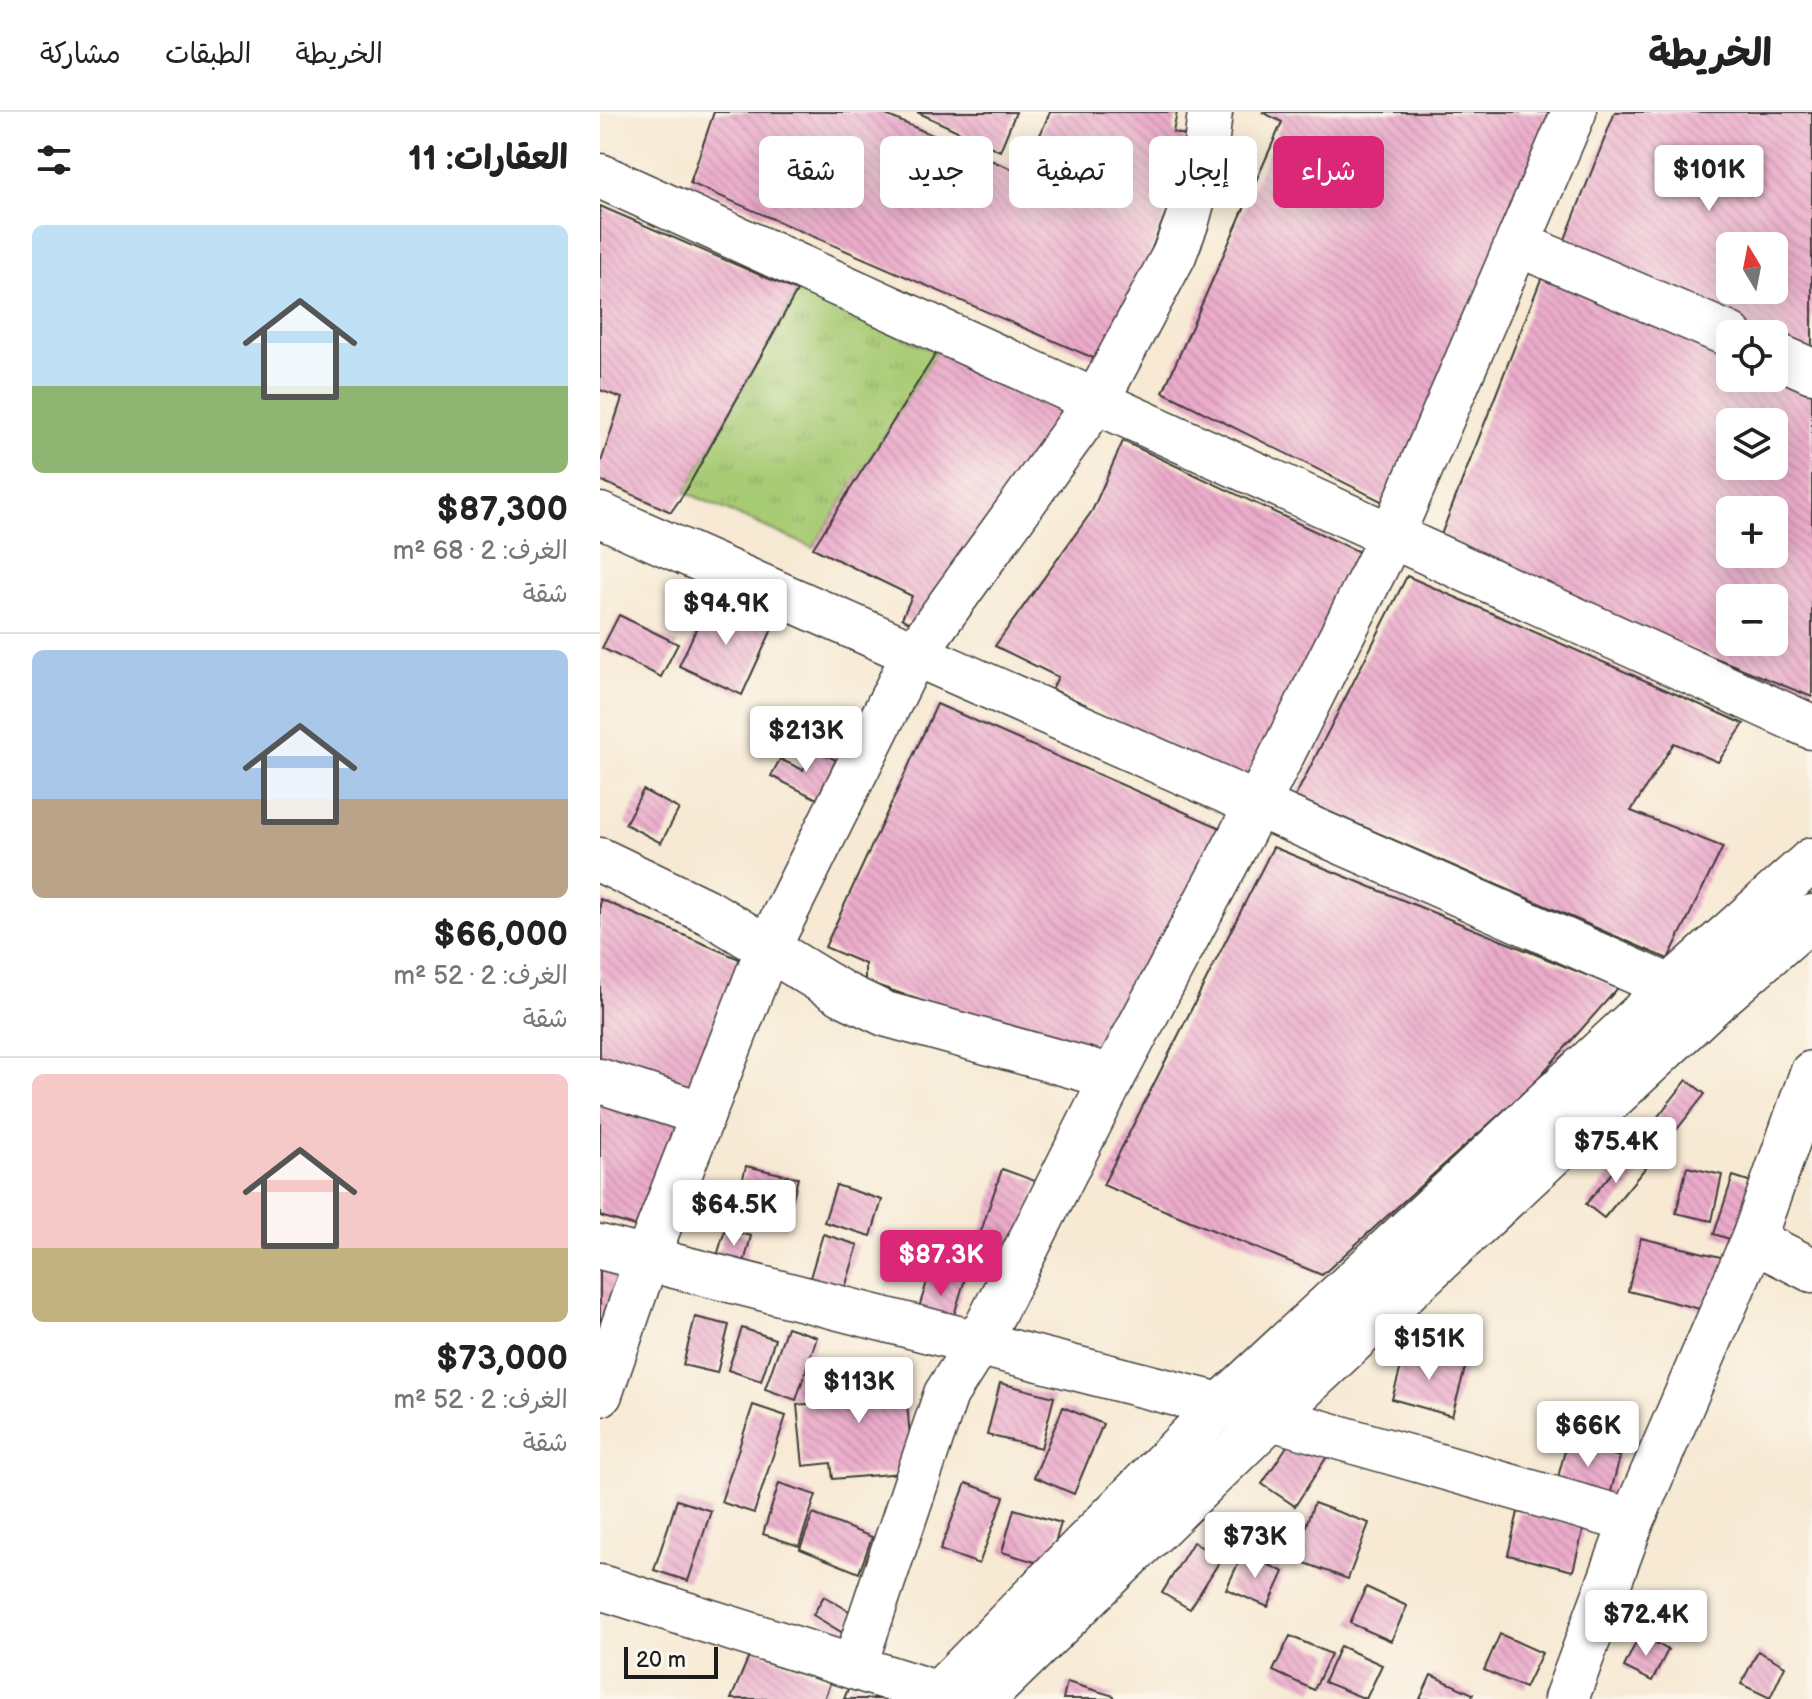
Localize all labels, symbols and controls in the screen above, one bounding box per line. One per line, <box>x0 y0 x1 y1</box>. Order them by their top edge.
text: الخريطة <box>1648 32 1772 77</box>
text: مشاركة <box>40 38 121 71</box>
text: الطبقات <box>165 38 251 71</box>
text: الخريطة <box>295 38 383 71</box>
chip: شقة <box>759 136 864 208</box>
chip: جديد <box>880 136 993 208</box>
chip: تصفية <box>1009 136 1133 208</box>
chip: إيجار <box>1149 136 1257 208</box>
chip: شراء <box>1273 136 1384 208</box>
icon: filters <box>32 138 76 182</box>
text: العقارات: 11 <box>408 138 568 179</box>
pin: $101K <box>1653 145 1765 213</box>
text: $101K <box>1673 155 1745 186</box>
north arrow <box>1716 232 1788 304</box>
map controls <box>1716 232 1788 656</box>
icon: home <box>228 277 372 421</box>
button: locate <box>1716 320 1788 392</box>
button: layers <box>1716 408 1788 480</box>
text: $87,300 <box>437 489 568 530</box>
button: + <box>1716 496 1788 568</box>
text: الغرف: 2 · 68 m² <box>393 536 568 567</box>
text: شقة <box>523 579 568 610</box>
pin: $94.9K <box>661 579 791 647</box>
button: − <box>1716 584 1788 656</box>
text: $94.9K <box>683 589 769 620</box>
icon: home <box>228 702 372 846</box>
pin: $213K <box>750 706 862 774</box>
text: $213K <box>768 716 844 747</box>
text: $66,000 <box>433 914 568 955</box>
text: الغرف: 2 · 52 m² <box>393 961 568 992</box>
text: شقة <box>523 1004 568 1035</box>
pin: $75.4K <box>1551 1117 1681 1185</box>
icon: home <box>228 1126 372 1270</box>
text: $75.4K <box>1573 1127 1659 1158</box>
pin: $64.5K <box>669 1180 799 1248</box>
text: $64.5K <box>691 1190 777 1221</box>
pin: $87.3K <box>876 1230 1006 1298</box>
text: $87.3K <box>898 1240 984 1271</box>
pin: $151K <box>1373 1314 1485 1382</box>
text: $151K <box>1393 1324 1465 1355</box>
text: $73,000 <box>436 1338 568 1379</box>
pin: $113K <box>803 1357 915 1425</box>
text: $113K <box>823 1367 895 1398</box>
text: الغرف: 2 · 52 m² <box>393 1385 568 1416</box>
pin: $66K <box>1541 1401 1635 1469</box>
text: $66K <box>1555 1411 1621 1442</box>
text: شقة <box>523 1428 568 1459</box>
pin: $73K <box>1208 1512 1302 1580</box>
text: $73K <box>1223 1522 1287 1553</box>
pin: $72.4K <box>1581 1590 1711 1658</box>
text: $72.4K <box>1603 1600 1689 1631</box>
scale bar <box>624 1643 718 1679</box>
text: 20 m <box>636 1647 686 1674</box>

